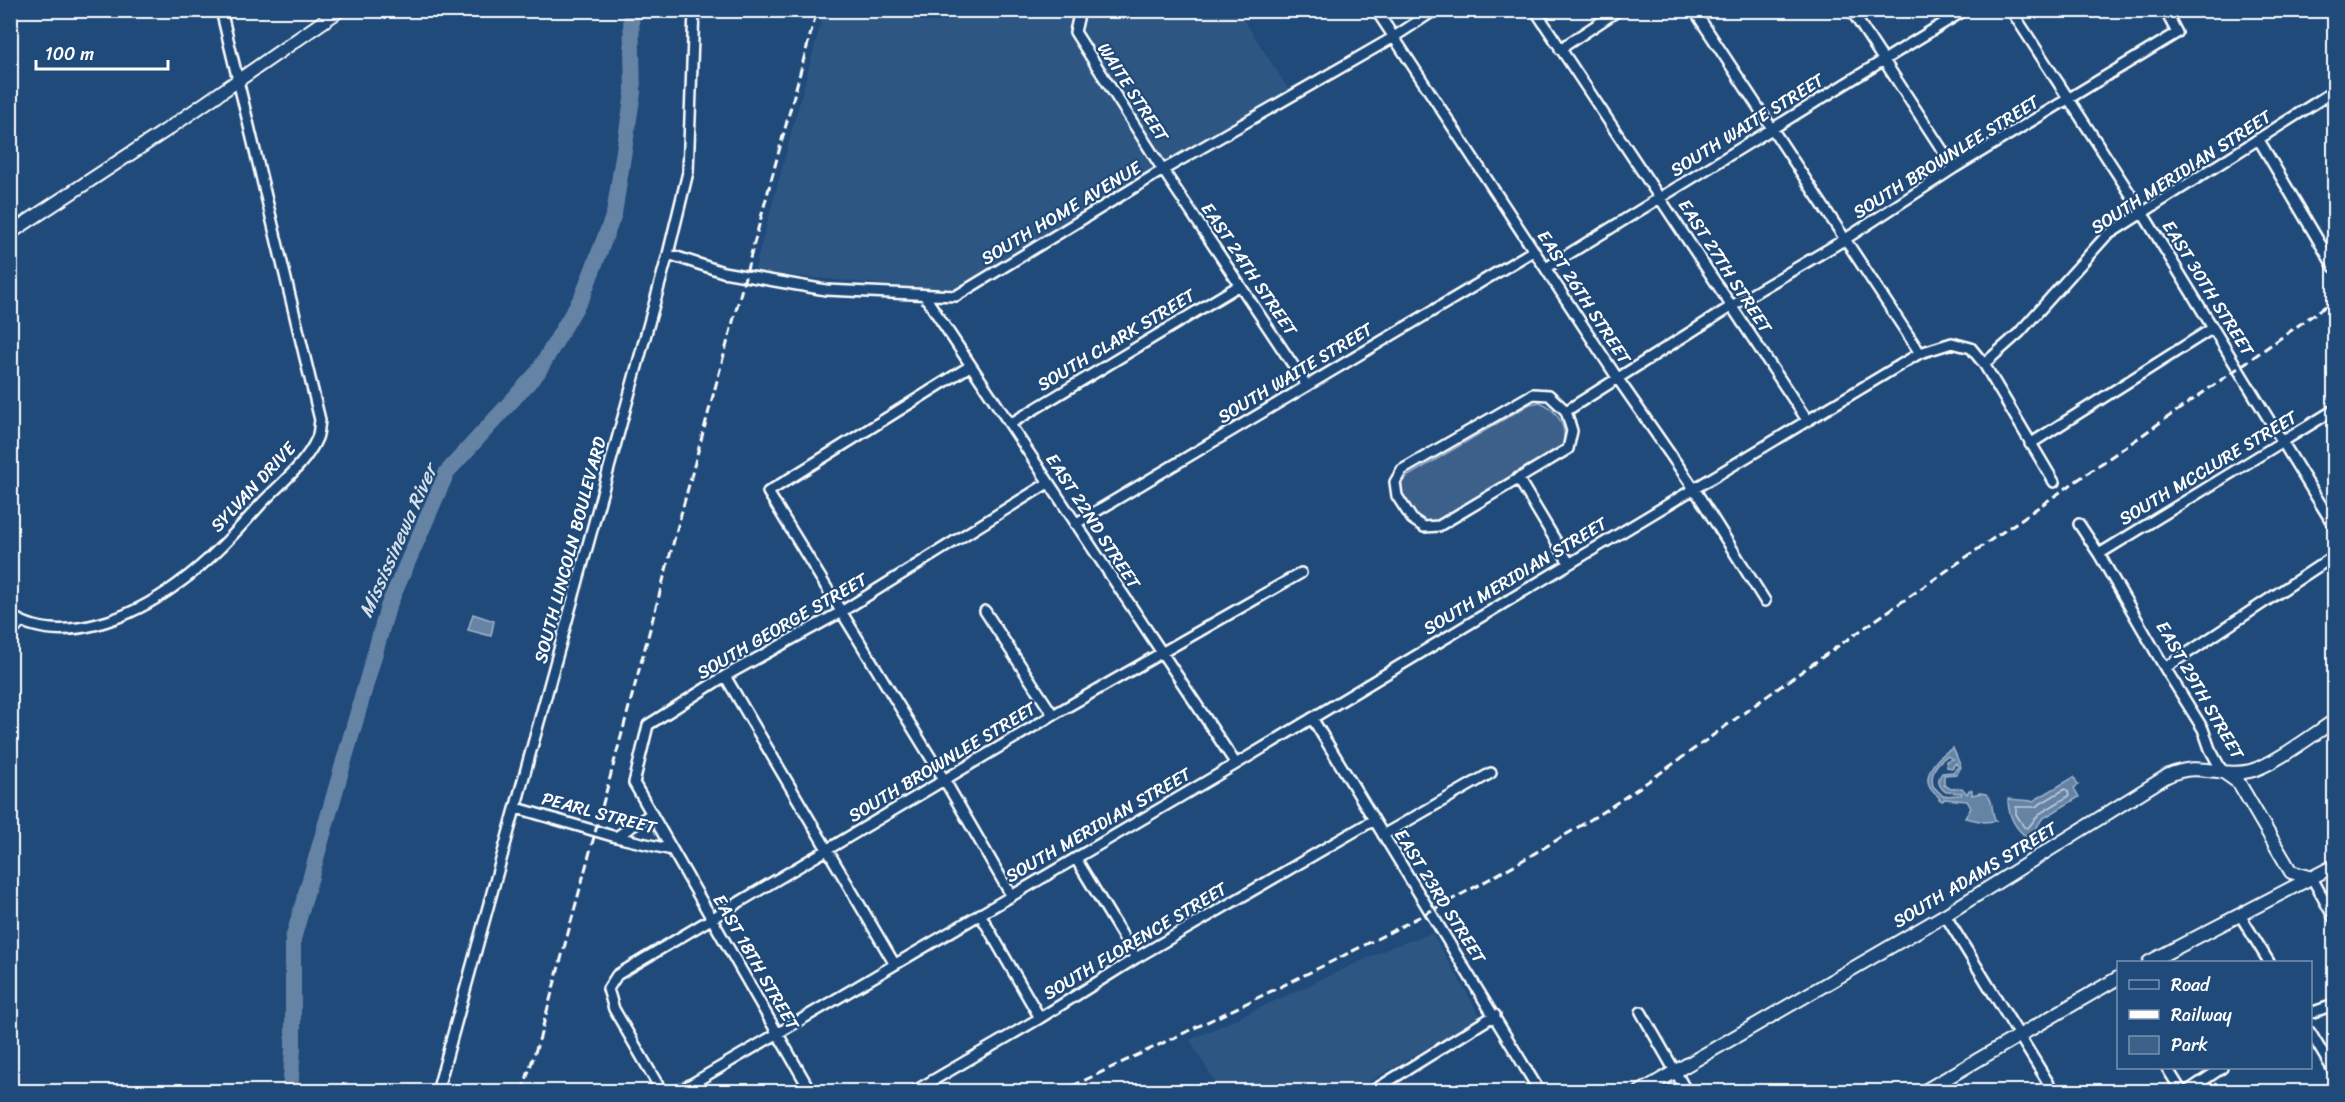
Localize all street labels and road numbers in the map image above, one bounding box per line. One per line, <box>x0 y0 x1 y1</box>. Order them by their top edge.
street label: WAITE STREET <box>1089 36 1178 149</box>
street label: SOUTH WAITE STREET <box>1664 64 1831 185</box>
street label: SOUTH BROWNLEE STREET <box>1846 86 2047 228</box>
street label: SOUTH MERIDIAN STREET <box>2084 101 2279 243</box>
street label: SOUTH HOME AVENUE <box>974 152 1149 274</box>
street label: EAST 27TH STREET <box>1669 192 1781 341</box>
street label: EAST 24TH STREET <box>1192 195 1307 344</box>
street label: EAST 30TH STREET <box>2153 214 2264 364</box>
street label: EAST 26TH STREET <box>1528 223 1640 372</box>
street label: SOUTH CLARK STREET <box>1031 279 1203 400</box>
street label: SOUTH WAITE STREET <box>1211 313 1380 432</box>
street label: SOUTH MCCLURE STREET <box>2112 401 2304 534</box>
street label: SYLVAN DRIVE <box>202 433 304 540</box>
street label: SOUTH LINCOLN BOULEVARD <box>524 433 616 667</box>
street label: EAST 22ND STREET <box>1037 447 1150 597</box>
street label: SOUTH MERIDIAN STREET <box>1417 507 1615 644</box>
street label: SOUTH GEORGE STREET <box>690 563 874 688</box>
street label: EAST 29TH STREET <box>2147 615 2254 767</box>
street label: SOUTH BROWNLEE STREET <box>842 692 1043 831</box>
street label: SOUTH MERIDIAN STREET <box>999 758 1198 891</box>
street label: PEARL STREET <box>538 782 661 844</box>
street label: SOUTH ADAMS STREET <box>1887 813 2064 937</box>
street label: EAST 23RD STREET <box>1386 822 1495 971</box>
street label: SOUTH FLORENCE STREET <box>1037 873 1234 1009</box>
street label: EAST 18TH STREET <box>704 888 809 1037</box>

